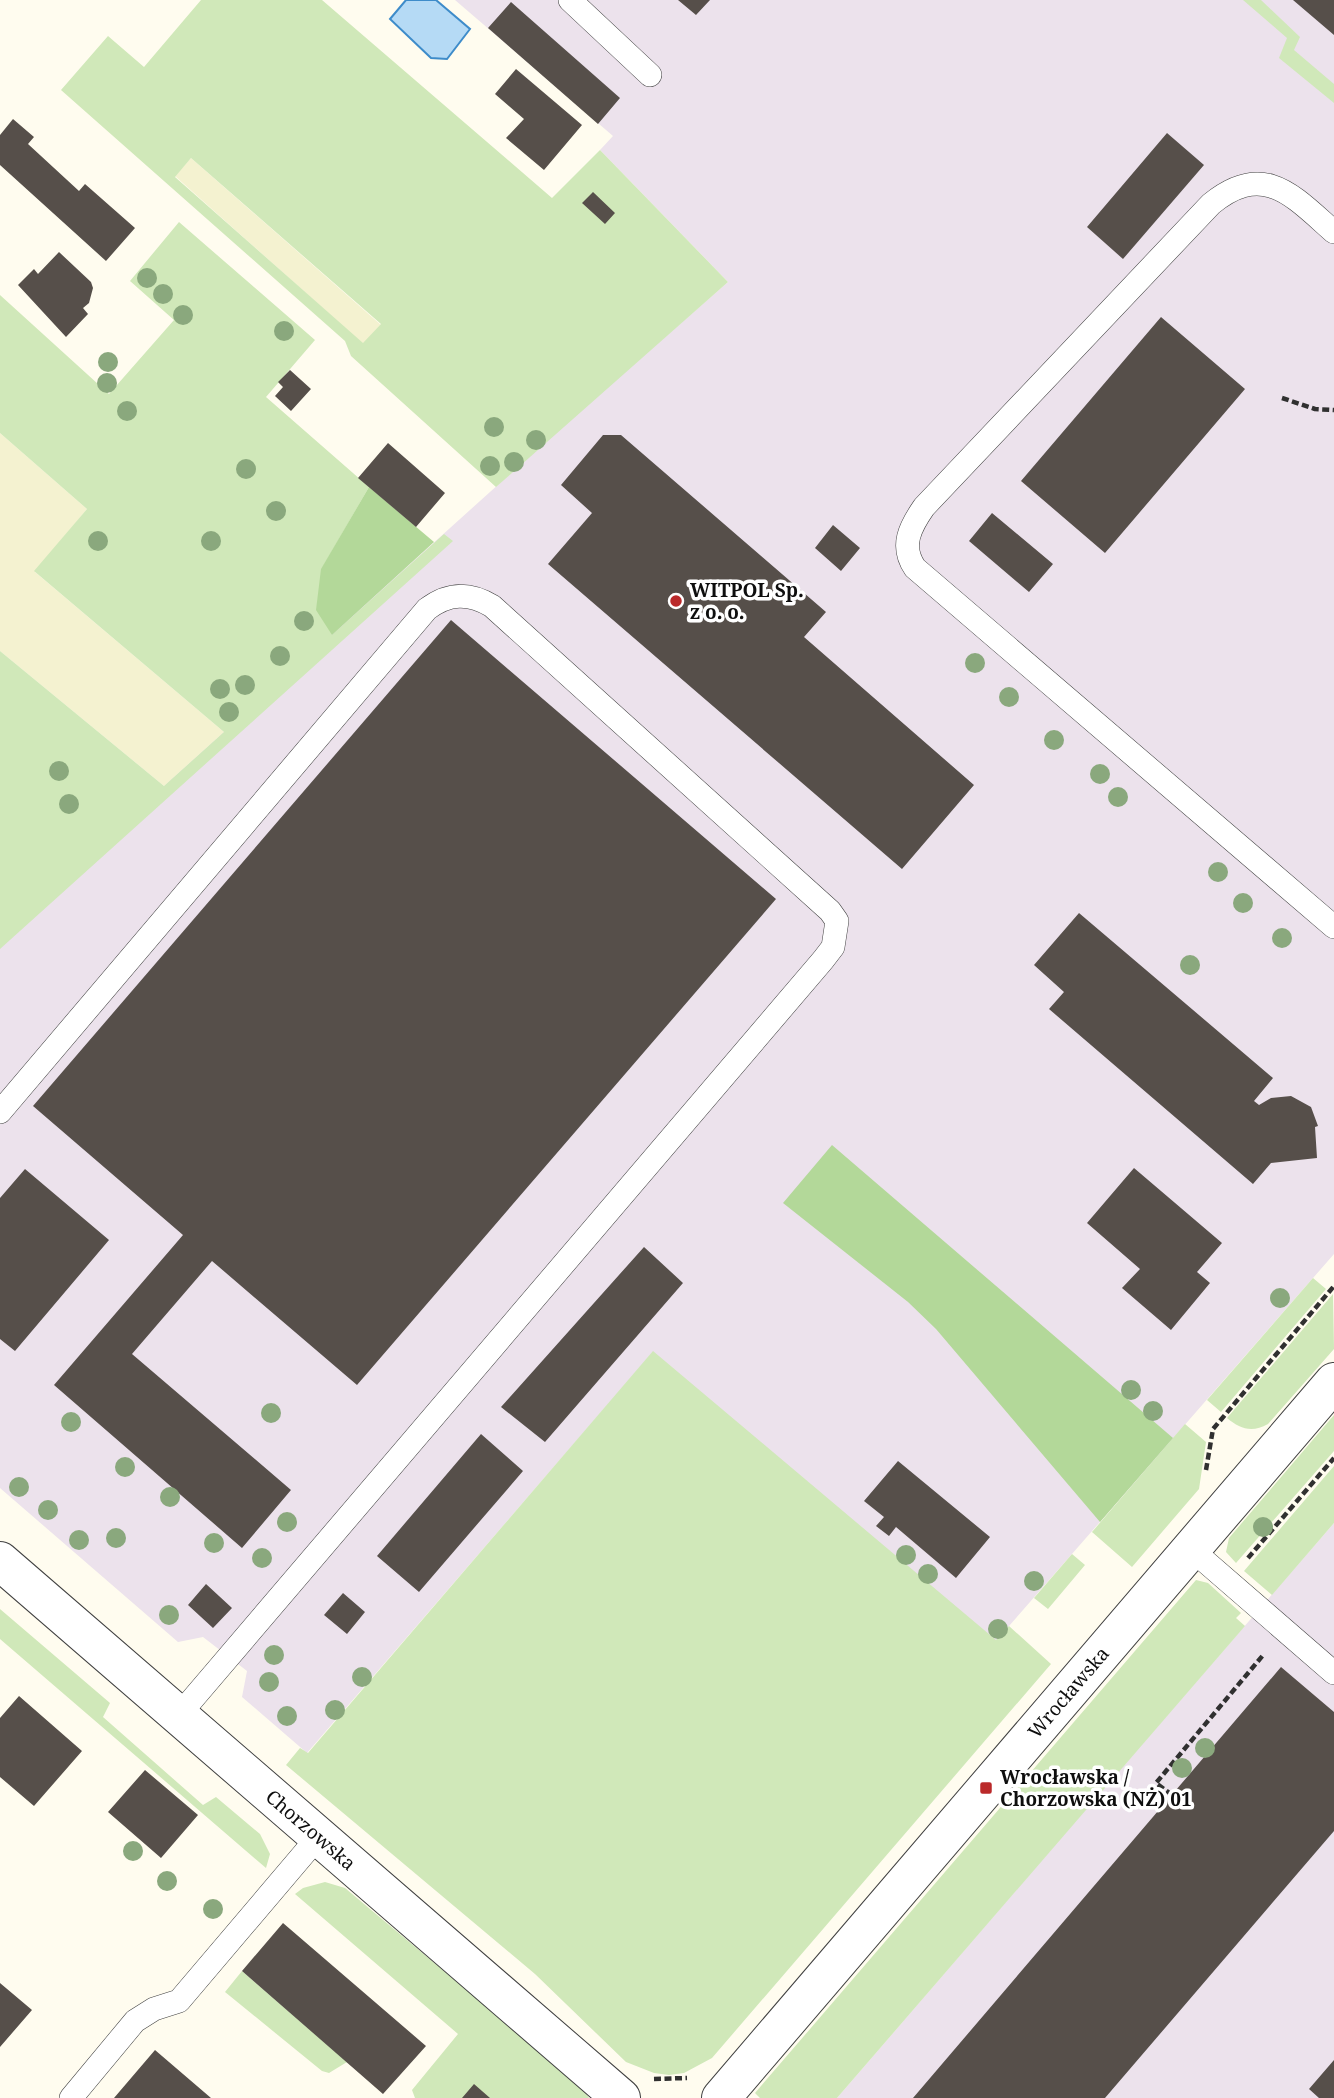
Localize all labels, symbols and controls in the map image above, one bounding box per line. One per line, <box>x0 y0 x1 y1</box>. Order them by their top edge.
place label: WITPOL Sp. z o. o. <box>690 577 804 625</box>
marker: WITPOL Sp. z o. o. <box>668 593 684 609</box>
street label: Wrocławska <box>1022 1641 1115 1744</box>
place label: Wrocławska / Chorzowska (NŻ) 01 <box>1000 1764 1192 1812</box>
marker: Wrocławska / Chorzowska (NŻ) 01 <box>978 1780 994 1796</box>
street label: Chorzowska <box>260 1784 361 1876</box>

